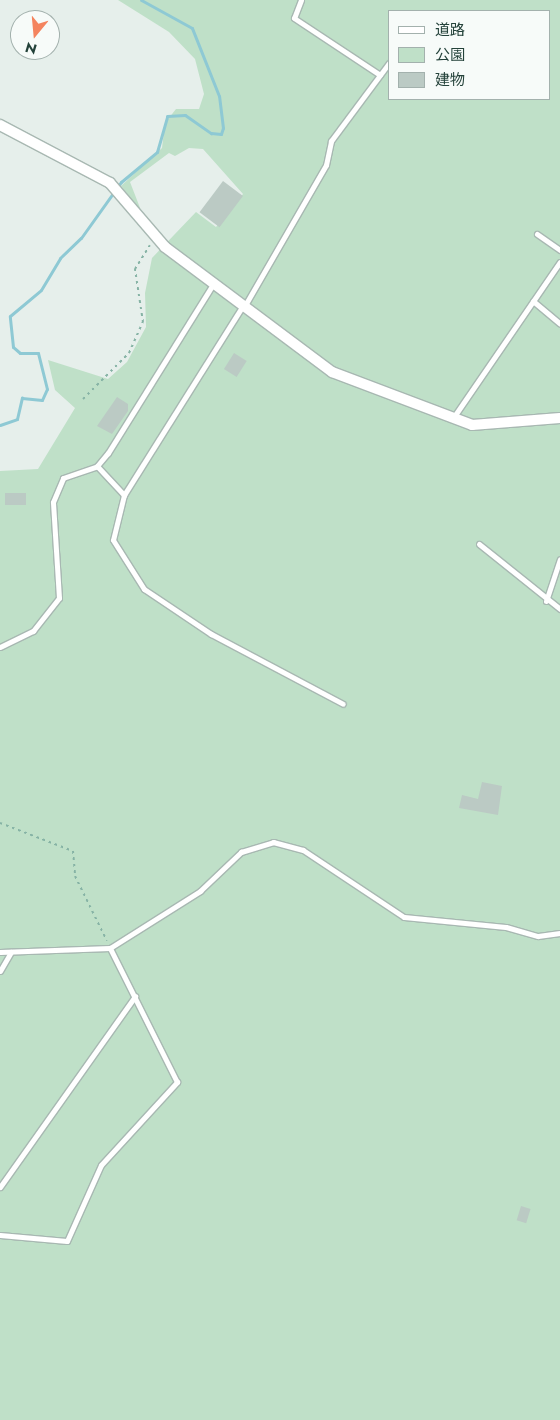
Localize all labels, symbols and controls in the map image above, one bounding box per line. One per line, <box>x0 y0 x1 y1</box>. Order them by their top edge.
north arrow <box>10 10 60 60</box>
legend <box>388 10 550 100</box>
text: 道路 <box>435 19 465 41</box>
text: N <box>23 37 39 60</box>
text: 公園 <box>435 44 465 66</box>
text: 建物 <box>435 69 465 91</box>

